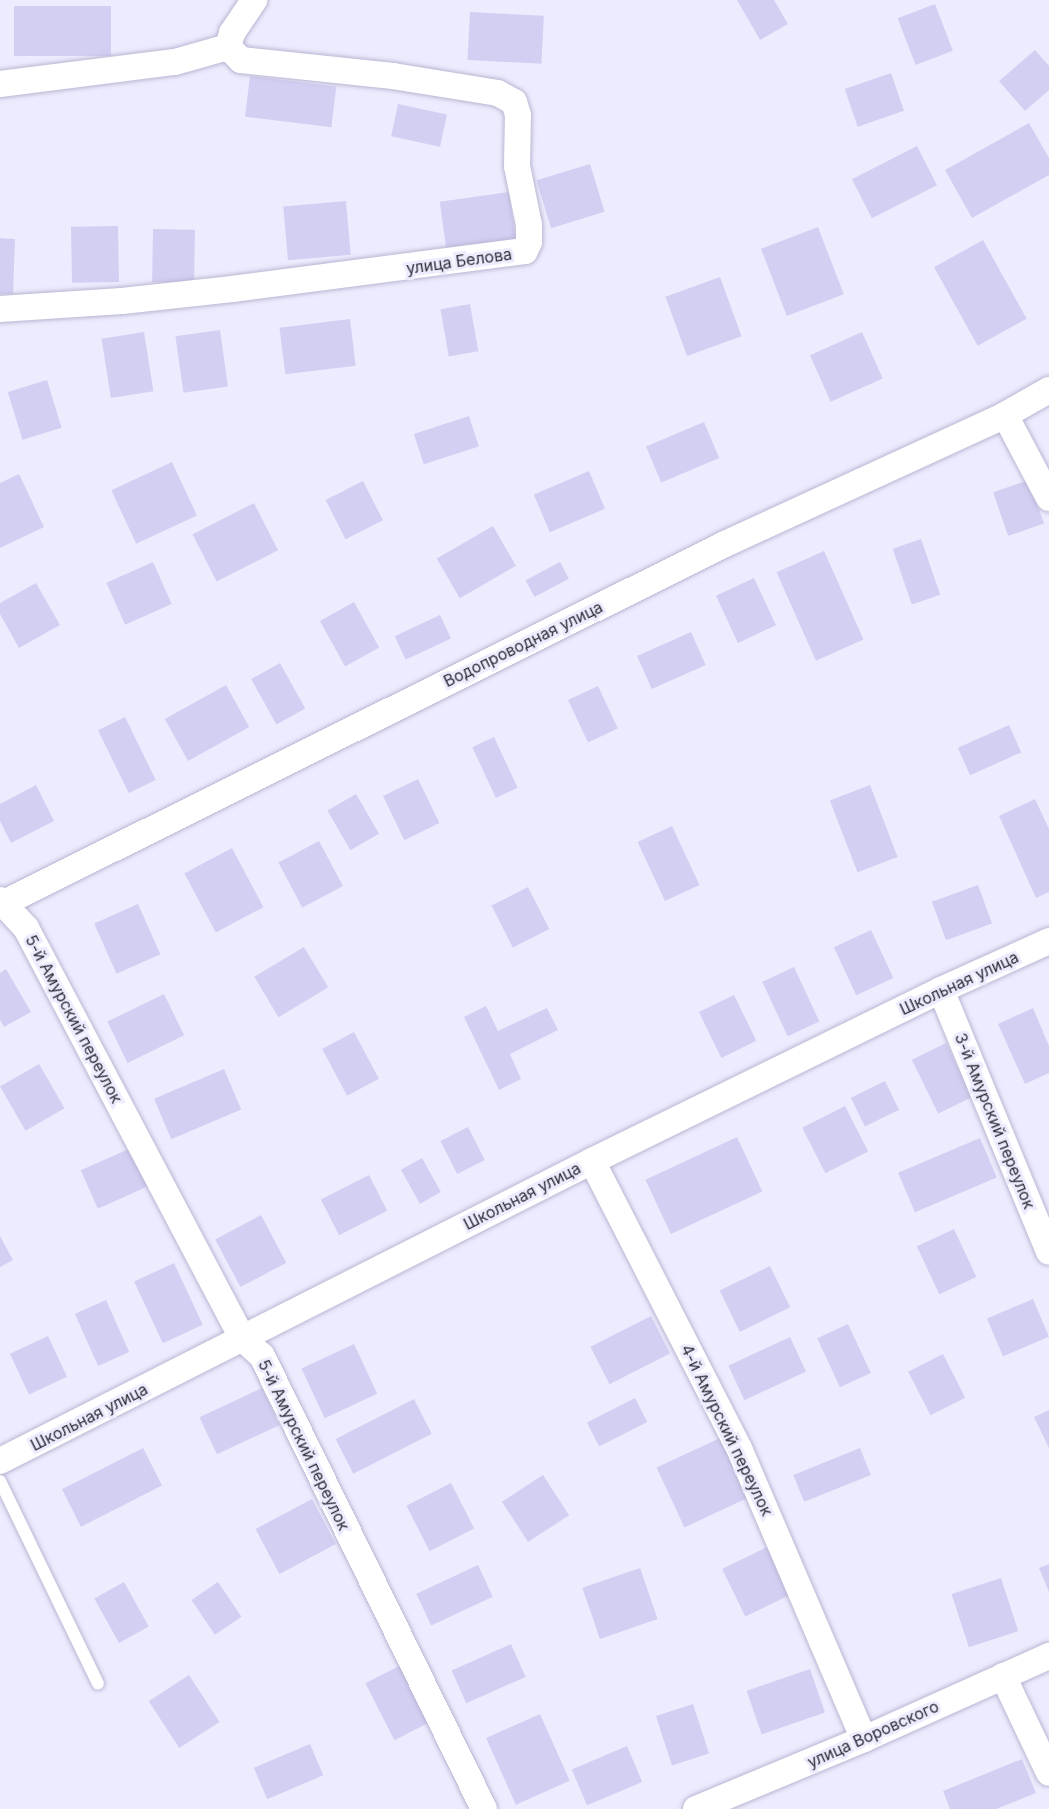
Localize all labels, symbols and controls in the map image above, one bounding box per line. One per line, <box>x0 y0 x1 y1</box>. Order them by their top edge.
street label: улица Белова <box>405 244 513 278</box>
street label: Водопроводная улица <box>440 597 606 691</box>
street label: 5-й Амурский переулок <box>21 932 127 1106</box>
street label: Школьная улица <box>897 947 1021 1019</box>
street label: 3-й Амурский переулок <box>951 1030 1039 1212</box>
street label: Школьная улица <box>460 1158 584 1234</box>
street label: 4-й Амурский переулок <box>677 1341 777 1519</box>
street label: 5-й Амурский переулок <box>254 1356 354 1534</box>
street label: Школьная улица <box>27 1379 151 1455</box>
street label: улица Воровского <box>804 1696 942 1772</box>

